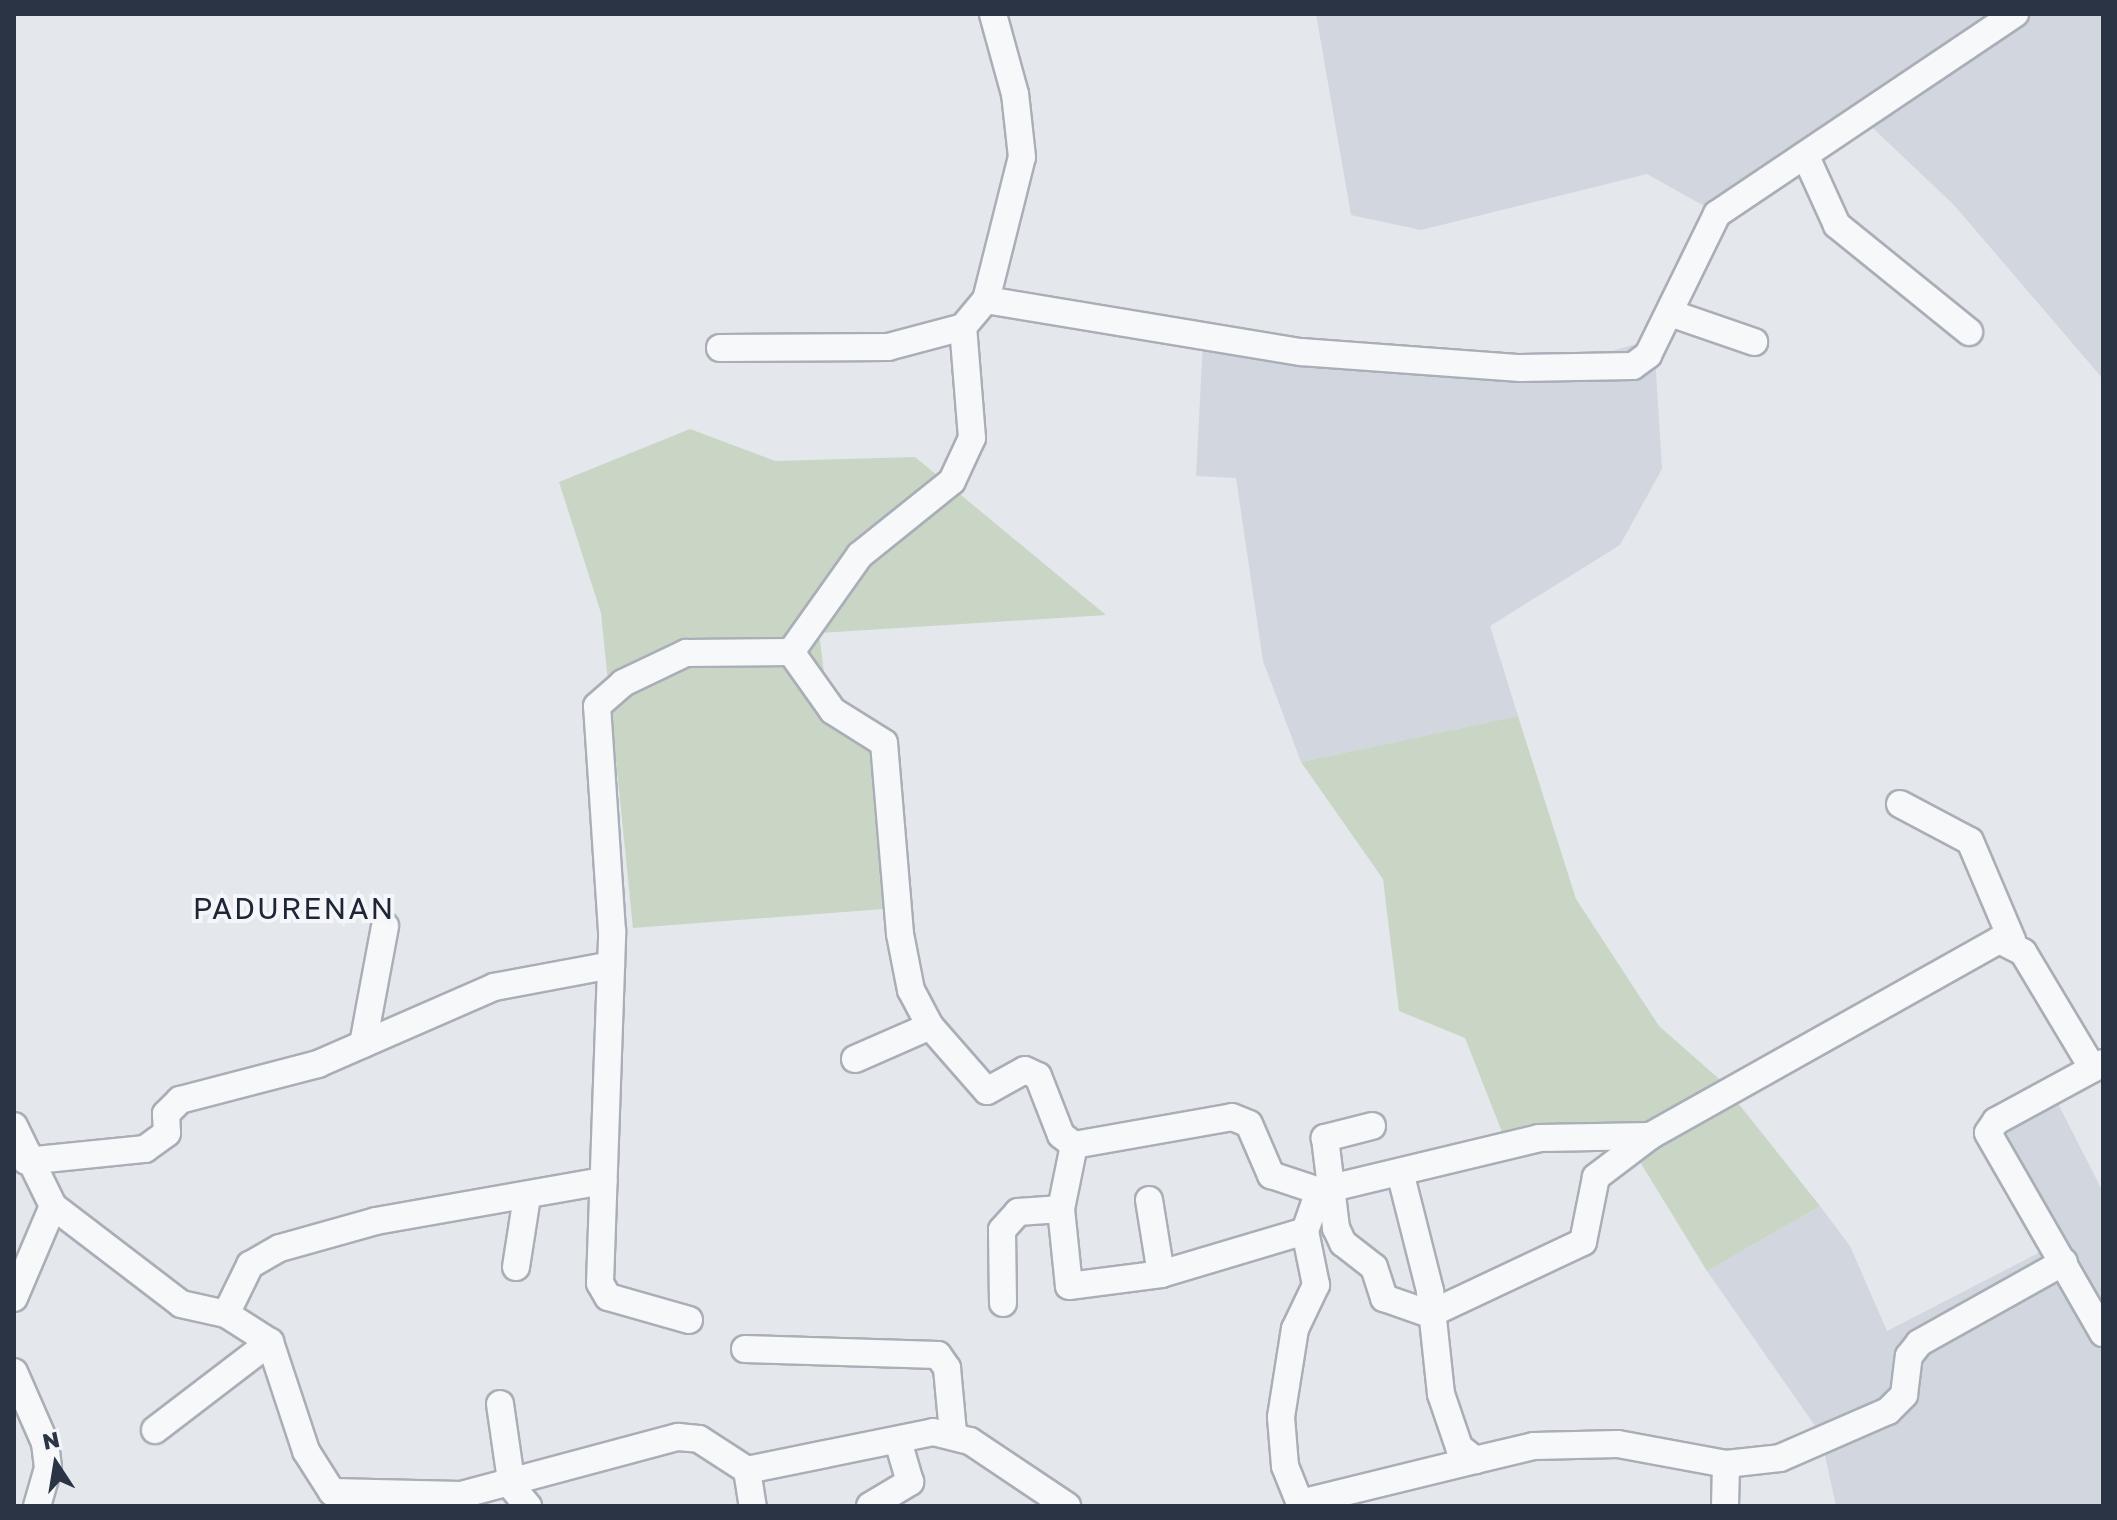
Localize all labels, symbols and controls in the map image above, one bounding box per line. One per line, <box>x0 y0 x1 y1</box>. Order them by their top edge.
district label: PADURENAN <box>193 890 395 926</box>
north arrow <box>16 1424 96 1504</box>
text: N <box>40 1425 62 1455</box>

